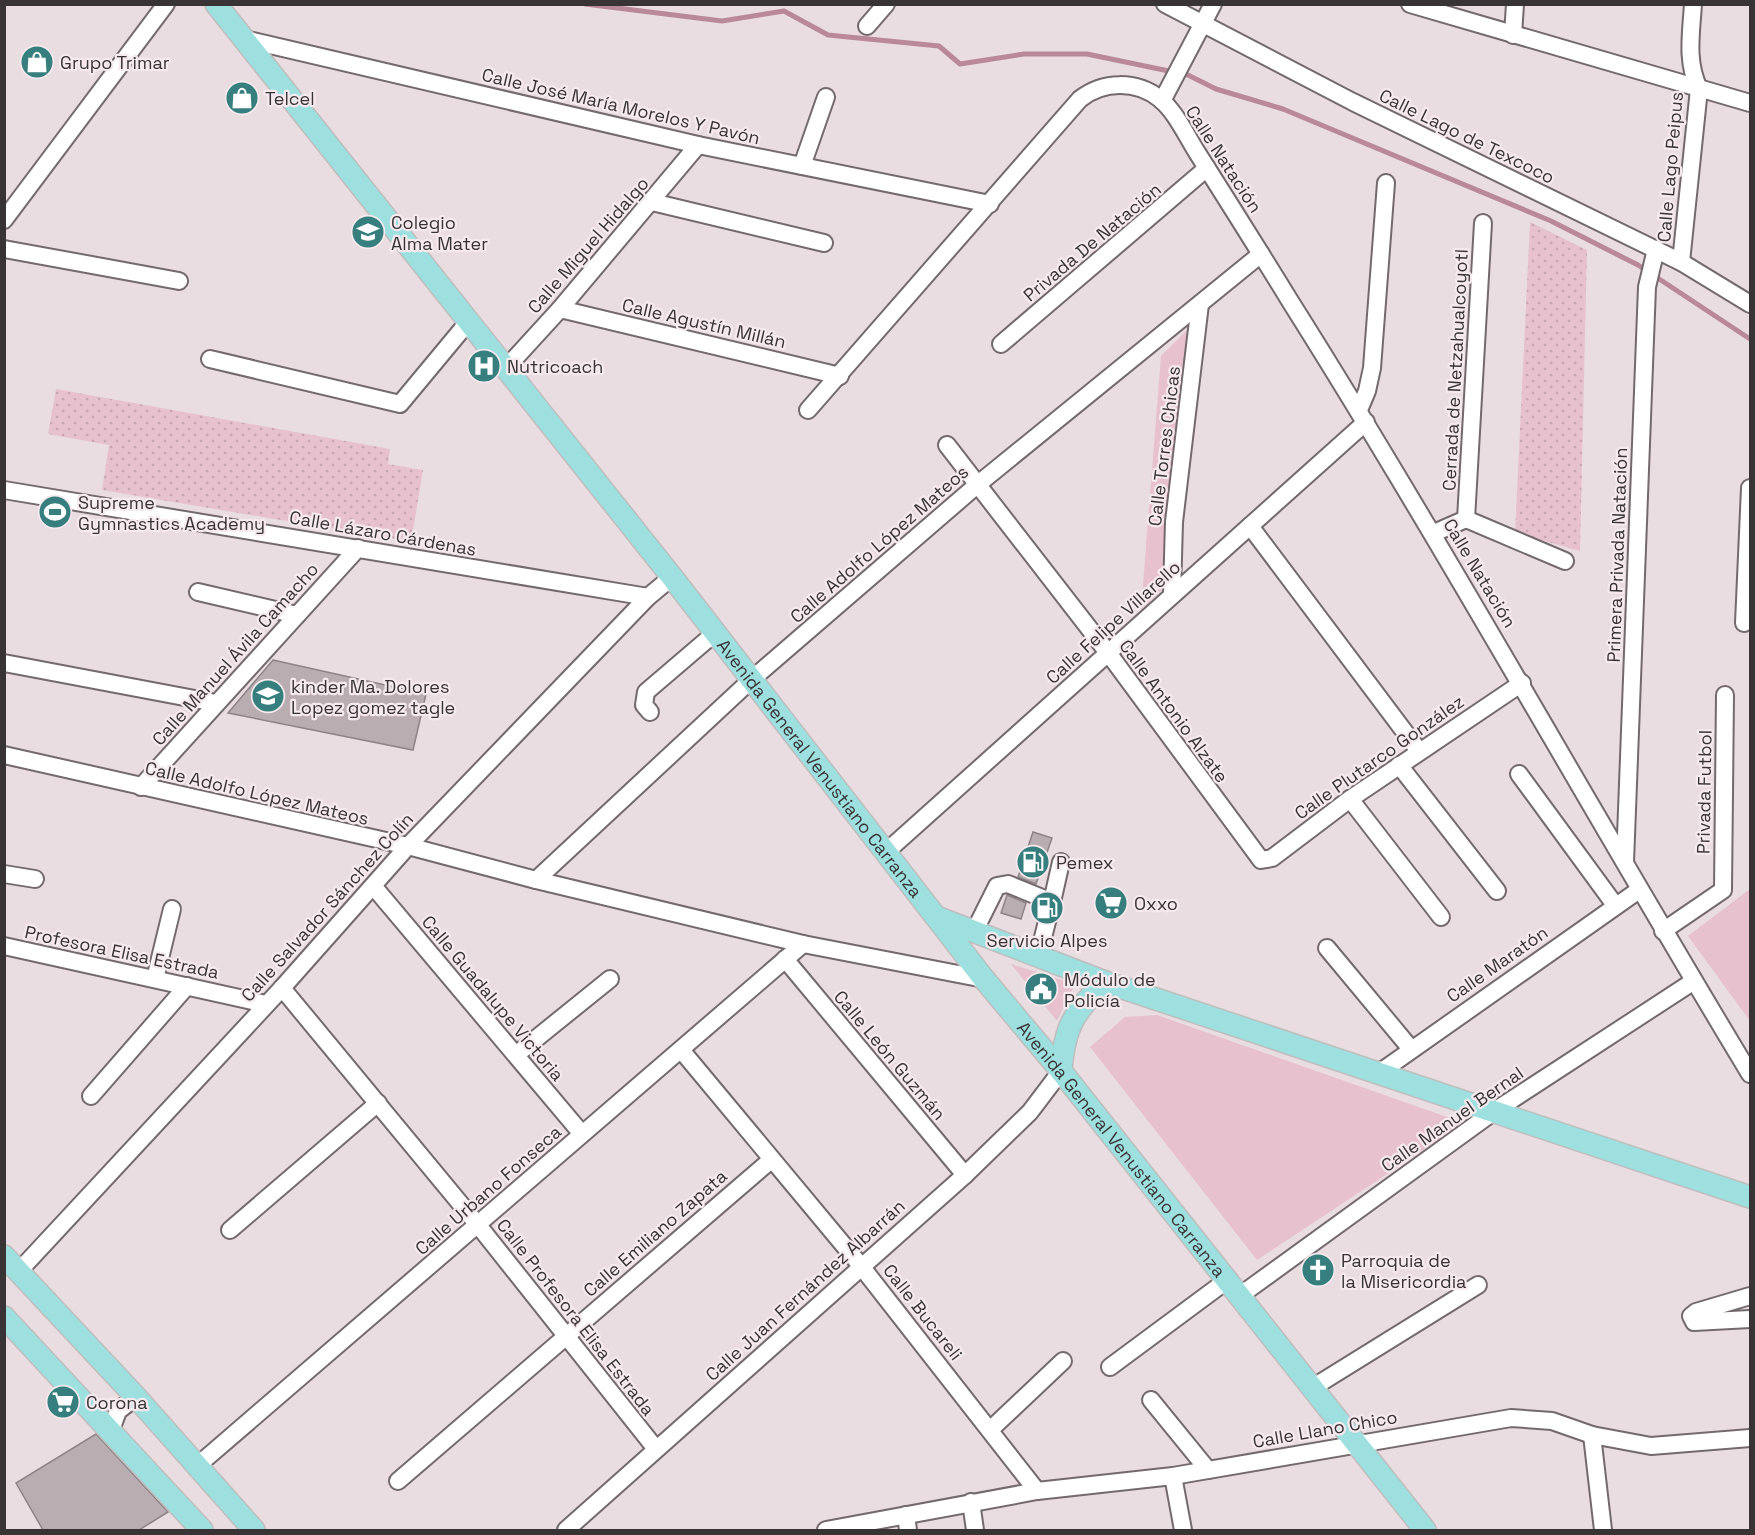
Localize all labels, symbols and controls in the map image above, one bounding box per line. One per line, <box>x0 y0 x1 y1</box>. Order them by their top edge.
shop icon: Grupo Trimar <box>19 44 55 80</box>
place label: Grupo Trimar <box>60 51 170 74</box>
street label: Calle José María Morelos Y Pavón <box>480 63 762 149</box>
shop icon: Telcel <box>224 80 260 116</box>
street label: Calle Lago de Texcoco <box>1376 83 1558 189</box>
place label: Telcel <box>265 87 315 110</box>
street label: Calle Lago Peipus <box>1652 91 1688 243</box>
street label: Calle Natación <box>1181 101 1267 217</box>
street label: Calle Miguel Hidalgo <box>522 172 654 318</box>
street label: Privada De Natación <box>1018 178 1166 306</box>
place label: Colegio Alma Mater <box>391 211 488 255</box>
school or university icon: Colegio Alma Mater <box>350 214 386 250</box>
street label: Cerrada de Netzahualcoyotl <box>1437 248 1473 492</box>
street label: Calle Agustín Millán <box>620 293 788 353</box>
hospital icon: Nutricoach <box>466 348 502 384</box>
place label: Nutricoach <box>507 355 603 378</box>
street label: Calle Torres Chicas <box>1143 365 1185 527</box>
street label: Primera Privada Natación <box>1602 447 1632 663</box>
street label: Calle Adolfo López Mateos <box>785 460 973 628</box>
place label: Supreme Gymnastics Academy <box>78 491 265 535</box>
sports icon: Supreme Gymnastics Academy <box>37 494 73 530</box>
street label: Calle Lázaro Cárdenas <box>288 505 478 561</box>
street label: Calle Natación <box>1438 514 1522 632</box>
street label: Calle Felipe Villarello <box>1041 555 1185 689</box>
street label: Calle Manuel Ávila Camacho <box>147 558 323 750</box>
street label: Avenida General Venustiano Carranza <box>713 634 928 902</box>
street label: Calle Antonio Alzate <box>1114 635 1234 787</box>
place label: kinder Ma. Dolores Lopez gomez tagle <box>291 675 455 719</box>
school or university icon: kinder Ma. Dolores Lopez gomez tagle <box>250 678 286 714</box>
street label: Calle Plutarco González <box>1290 690 1468 824</box>
street label: Privada Futbol <box>1691 730 1717 854</box>
street label: Calle Adolfo López Mateos <box>143 756 371 830</box>
street label: Calle Salvador Sánchez Colín <box>236 808 418 1006</box>
fuel station icon: Pemex <box>1015 844 1051 880</box>
place label: Pemex <box>1056 851 1113 874</box>
supermarket icon: Oxxo <box>1093 885 1129 921</box>
fuel station icon: Servicio Alpes <box>1029 890 1065 926</box>
place label: Oxxo <box>1134 892 1178 915</box>
street label: Calle Guadalupe Victoria <box>417 910 569 1086</box>
street label: Profesora Elisa Estrada <box>23 920 221 984</box>
street label: Calle Maratón <box>1442 921 1552 1007</box>
place label: Servicio Alpes <box>987 929 1107 952</box>
place label: Módulo de Policía <box>1064 968 1156 1012</box>
public building icon: Módulo de Policía <box>1023 971 1059 1007</box>
street label: Calle León Guzmán <box>829 985 951 1125</box>
street label: Avenida General Venustiano Carranza <box>1012 1016 1231 1282</box>
street label: Calle Manuel Bernal <box>1376 1061 1528 1177</box>
street label: Calle Urbano Fonseca <box>410 1120 566 1260</box>
street label: Calle Emiliano Zapata <box>579 1164 731 1302</box>
street label: Calle Juan Fernández Albarrán <box>700 1194 910 1386</box>
street label: Calle Profesora Elisa Estrada <box>492 1214 660 1420</box>
place label: Parroquia de la Misericordia <box>1341 1249 1466 1293</box>
church icon: Parroquia de la Misericordia <box>1300 1252 1336 1288</box>
street label: Calle Bucareli <box>878 1259 968 1365</box>
supermarket icon: Corona <box>45 1384 81 1420</box>
place label: Corona <box>86 1391 148 1414</box>
street label: Calle Llano Chico <box>1251 1405 1399 1453</box>

